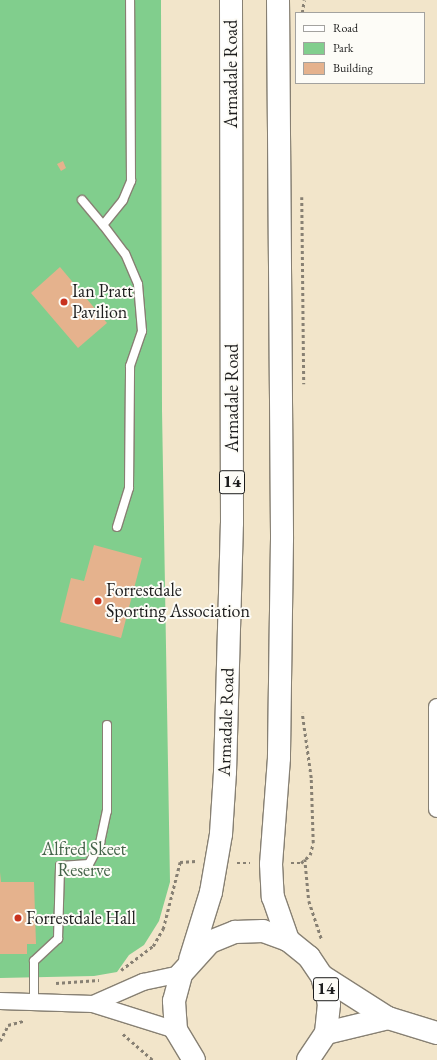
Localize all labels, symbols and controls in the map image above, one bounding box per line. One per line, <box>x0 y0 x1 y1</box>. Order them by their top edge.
legend <box>295 12 425 84</box>
street label: Armadale Road <box>220 20 242 128</box>
text: Road <box>333 20 358 36</box>
text: Park <box>333 40 353 56</box>
text: Building <box>333 60 373 76</box>
place label: Ian Pratt Pavilion <box>72 281 133 324</box>
marker: Ian Pratt Pavilion <box>59 297 69 307</box>
street label: Armadale Road <box>221 344 243 452</box>
road number: 14 <box>219 467 245 497</box>
place label: Forrestdale Sporting Association <box>106 580 250 622</box>
marker: Forrestdale Sporting Association <box>93 596 103 606</box>
street label: Armadale Road <box>213 667 239 777</box>
park label: Alfred Skeet Reserve <box>42 839 126 882</box>
place label: Forrestdale Hall <box>26 907 136 929</box>
marker: Forrestdale Hall <box>13 913 23 923</box>
road number: 14 <box>313 974 339 1004</box>

